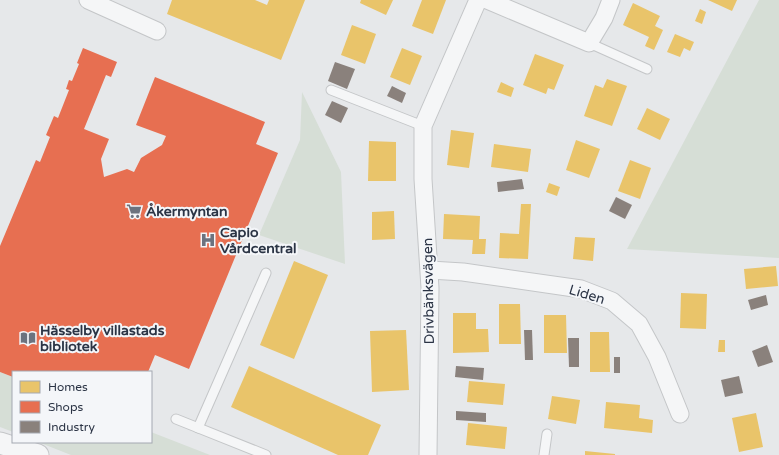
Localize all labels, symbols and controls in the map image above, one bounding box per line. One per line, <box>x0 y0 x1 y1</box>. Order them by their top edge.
supermarket icon: Åkermyntan <box>125 202 143 220</box>
place label: Åkermyntan <box>146 202 228 220</box>
place label: Capio Vårdcentral <box>220 224 297 257</box>
hospital icon: Capio Vårdcentral <box>199 231 217 249</box>
street label: Drivbänksvägen <box>419 238 438 344</box>
street label: Liden <box>567 281 607 308</box>
place label: Hässelby villastads bibliotek <box>40 322 165 355</box>
library icon: Hässelby villastads bibliotek <box>19 329 37 347</box>
legend <box>12 371 152 443</box>
text: Homes <box>48 380 88 394</box>
text: Shops <box>48 400 83 414</box>
text: Industry <box>48 420 95 434</box>

